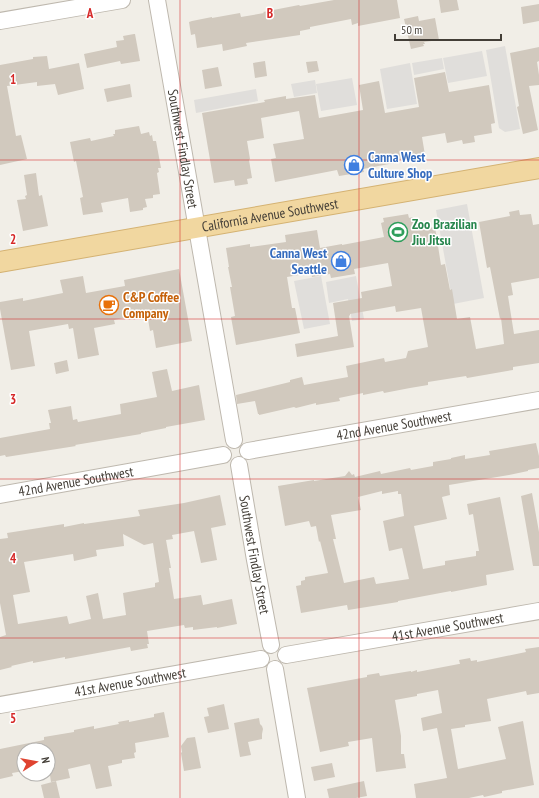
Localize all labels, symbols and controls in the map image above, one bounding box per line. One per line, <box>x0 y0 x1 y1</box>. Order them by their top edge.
text: A <box>86 5 94 22</box>
text: B <box>267 5 273 22</box>
scale bar <box>395 16 501 42</box>
text: 50 m <box>401 22 422 37</box>
text: 1 <box>10 71 16 88</box>
street label: Southwest Findlay Street <box>164 88 202 210</box>
place label: Canna West Culture Shop <box>368 148 432 182</box>
shop icon: Canna West Culture Shop <box>343 154 365 176</box>
street label: California Avenue Southwest <box>200 194 340 236</box>
place label: Zoo Brazilian Jiu Jitsu <box>411 215 477 249</box>
sports icon: Zoo Brazilian Jiu Jitsu <box>387 221 409 243</box>
text: 2 <box>10 231 16 248</box>
place label: Canna West Seattle <box>270 244 327 278</box>
shop icon: Canna West Seattle <box>330 250 352 272</box>
place label: C&P Coffee Company <box>123 288 179 322</box>
cafe icon: C&P Coffee Company <box>98 294 120 316</box>
text: 3 <box>10 391 16 408</box>
street label: 42nd Avenue Southwest <box>335 406 453 444</box>
street label: 42nd Avenue Southwest <box>17 462 135 501</box>
street label: Southwest Findlay Street <box>235 494 274 616</box>
text: 4 <box>10 550 17 567</box>
street label: 41st Avenue Southwest <box>390 608 505 645</box>
street label: 41st Avenue Southwest <box>73 663 187 701</box>
text: 5 <box>10 710 16 727</box>
north arrow <box>16 742 56 782</box>
text: N <box>38 756 53 764</box>

